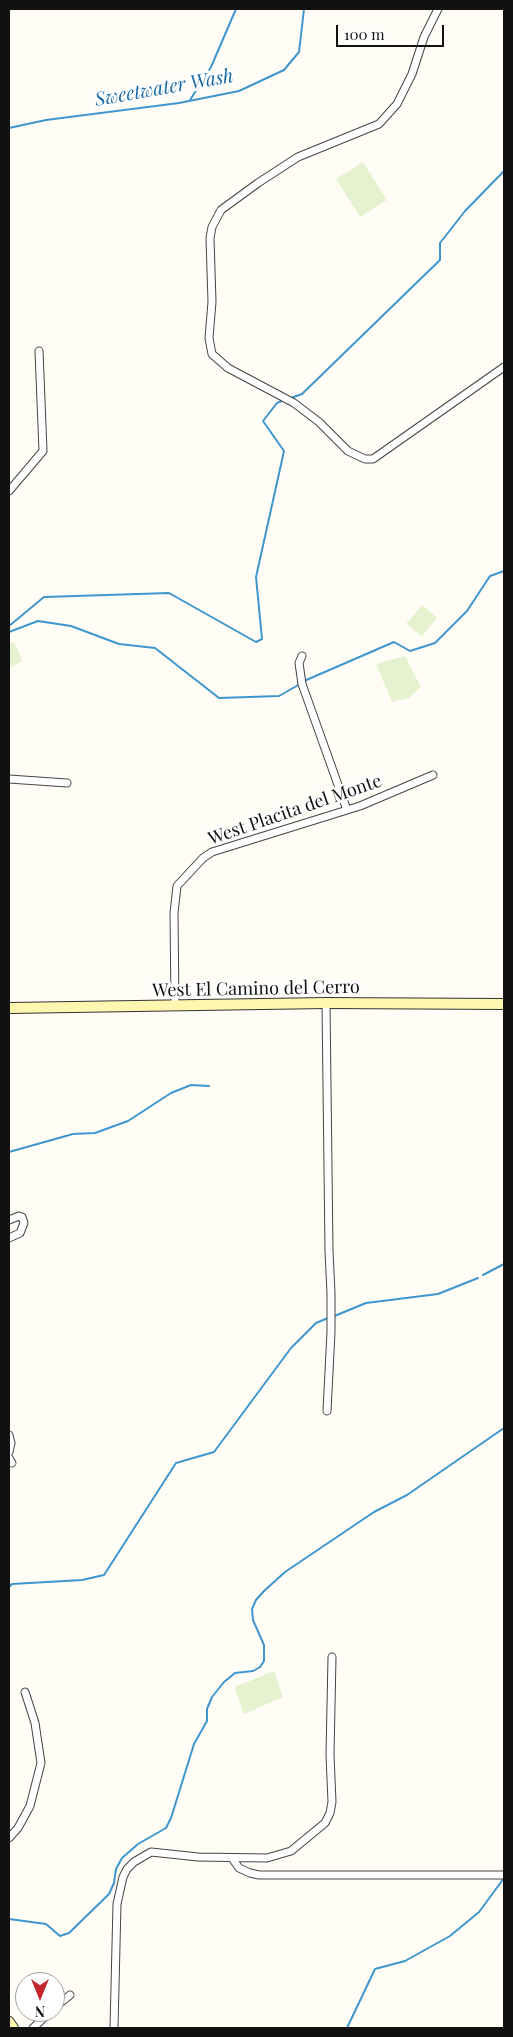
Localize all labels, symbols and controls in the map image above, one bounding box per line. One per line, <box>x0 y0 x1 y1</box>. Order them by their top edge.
scale bar <box>338 15 446 47</box>
text: 100 m <box>344 24 385 44</box>
water label: Sweetwater Wash <box>93 65 235 111</box>
street label: West Placita del Monte <box>205 770 385 850</box>
street label: West El Camino del Cerro <box>152 976 360 1002</box>
north arrow <box>15 1972 65 2022</box>
text: N <box>35 2002 45 2021</box>

